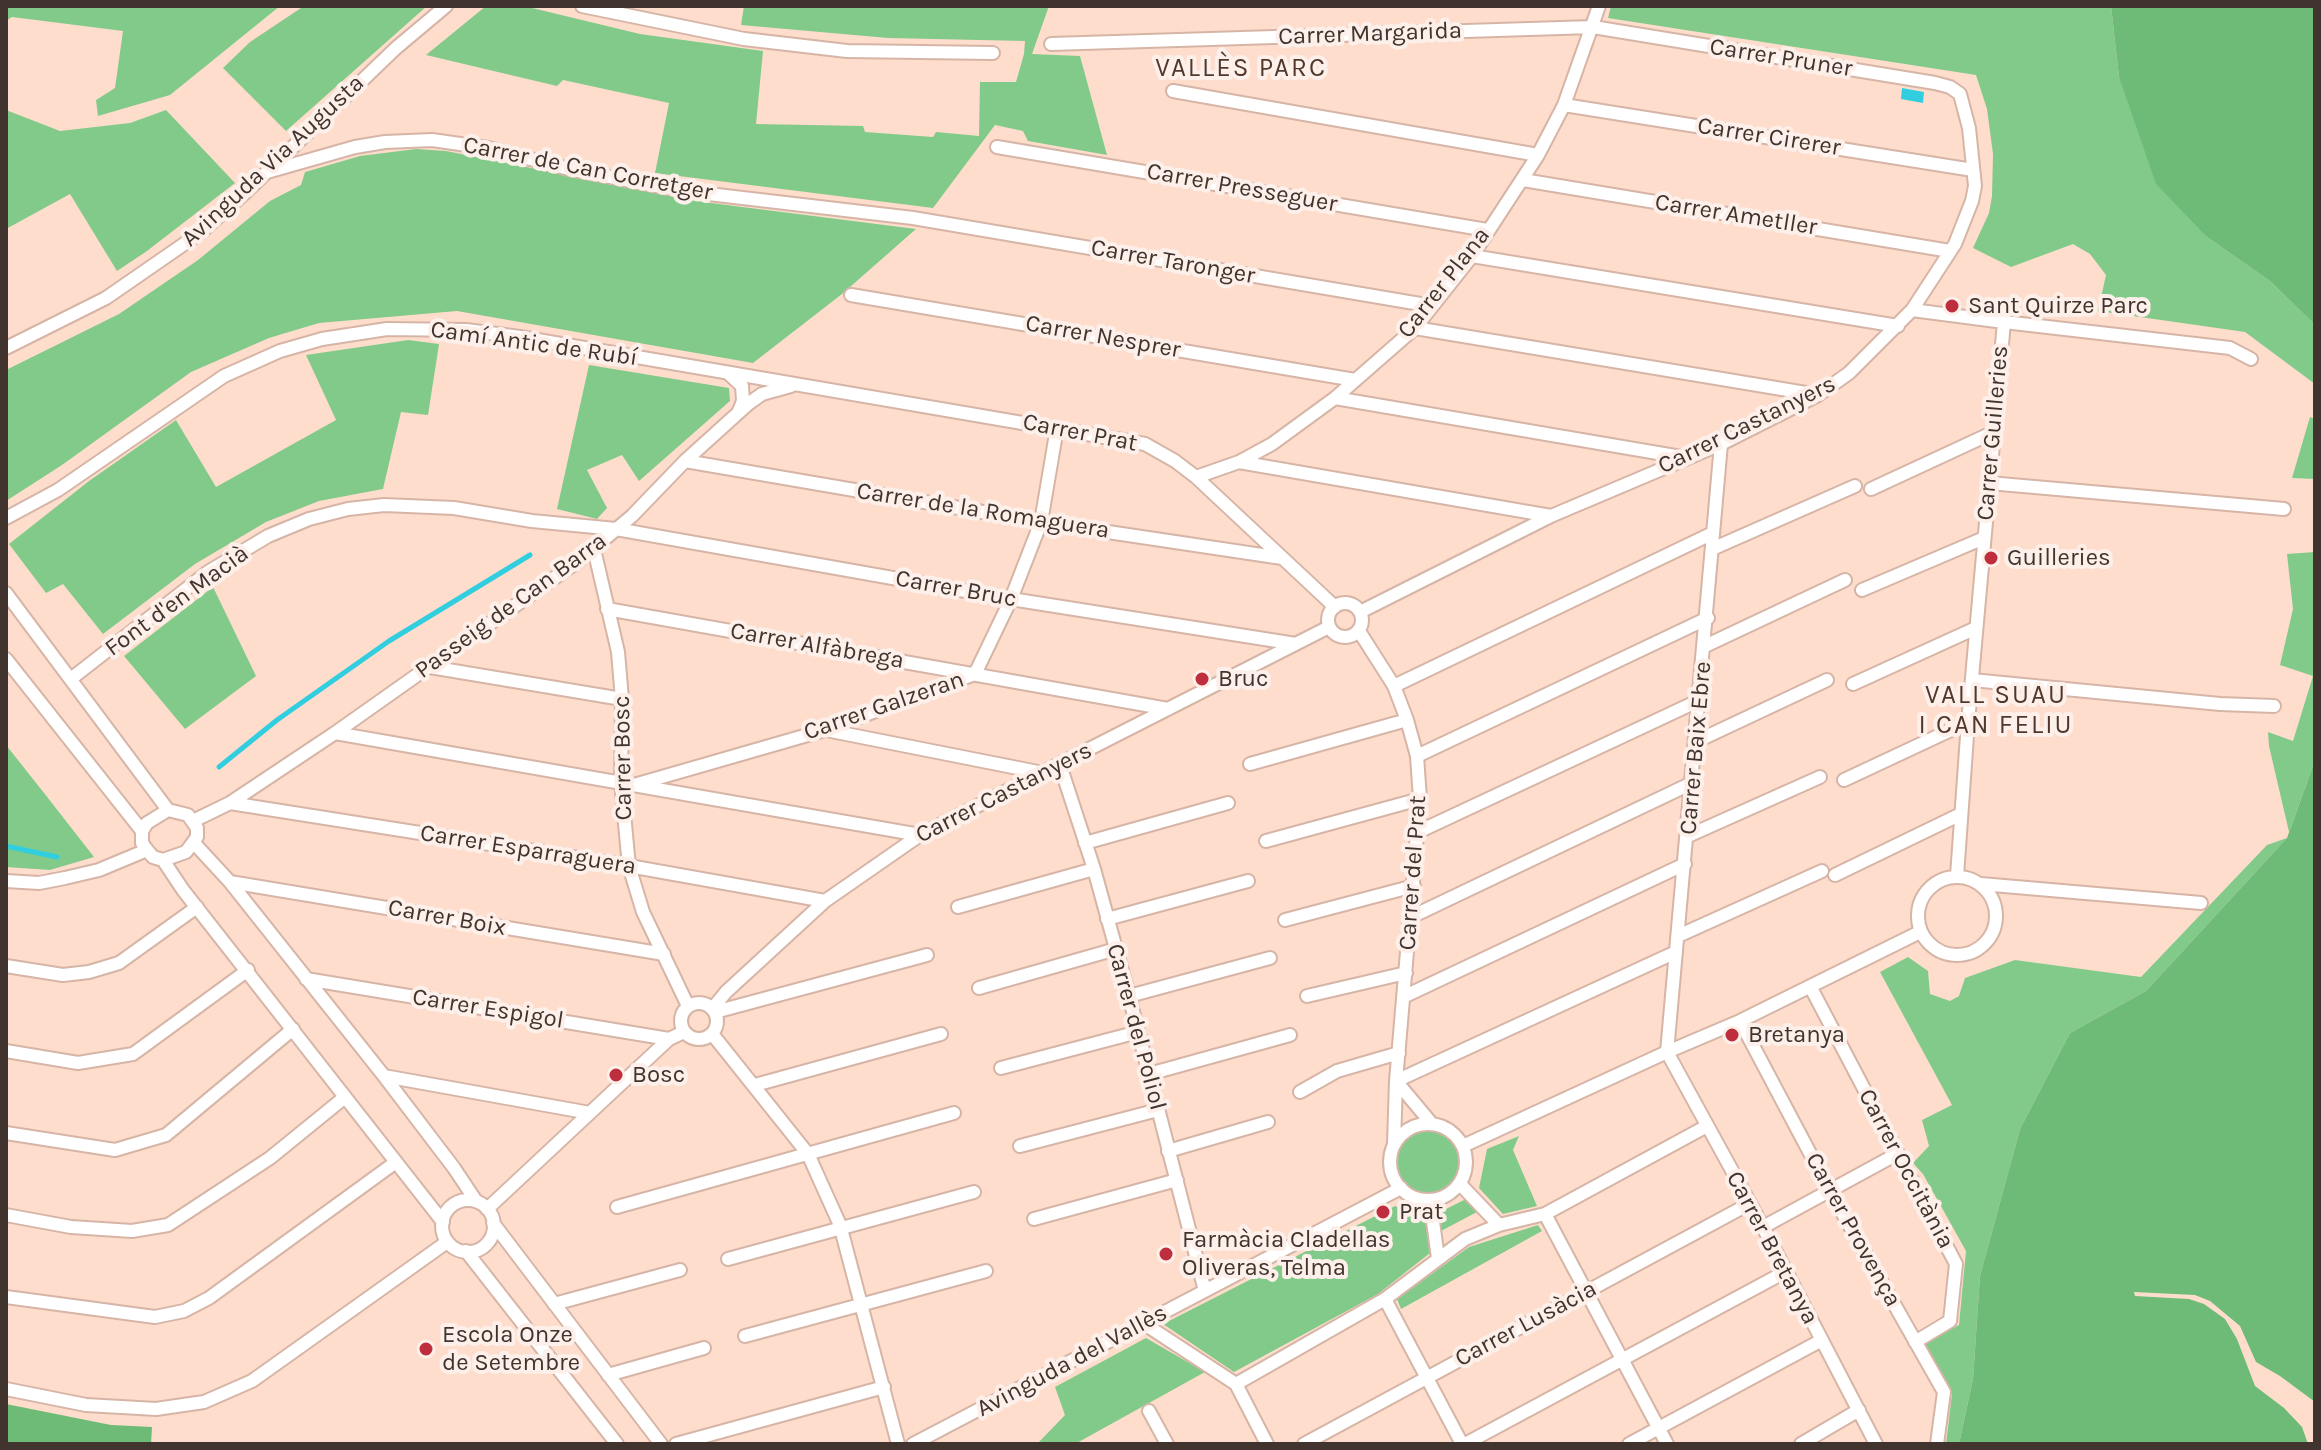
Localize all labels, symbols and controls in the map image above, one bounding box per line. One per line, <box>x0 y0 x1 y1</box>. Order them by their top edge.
street label: Carrer Margarida <box>1278 16 1462 52</box>
street label: Carrer Pruner <box>1708 33 1854 83</box>
district label: VALLÈS PARC <box>1155 53 1327 85</box>
street label: Avinguda Via Augusta <box>176 69 370 253</box>
street label: Carrer Cirerer <box>1695 111 1843 163</box>
street label: Carrer de Can Corretger <box>461 131 715 207</box>
street label: Carrer Presseguer <box>1145 157 1339 219</box>
street label: Carrer Ametller <box>1653 188 1819 242</box>
street label: Carrer Plana <box>1392 222 1496 344</box>
street label: Carrer Taronger <box>1089 233 1257 291</box>
place label: Sant Quirze Parc <box>1968 292 2148 320</box>
marker: Sant Quirze Parc <box>1943 297 1961 315</box>
street label: Carrer Nesprer <box>1023 309 1183 365</box>
street label: Camí Antic de Rubí <box>429 315 639 373</box>
street label: Carrer Guilleries <box>1971 344 2015 522</box>
street label: Carrer Castanyers <box>1653 370 1841 480</box>
street label: Carrer Prat <box>1020 408 1140 458</box>
street label: Carrer de la Romaguera <box>855 477 1111 545</box>
street label: Passeig de Can Barra <box>410 527 612 685</box>
street label: Font d'en Macià <box>100 539 254 663</box>
place label: Guilleries <box>2007 544 2111 572</box>
marker: Guilleries <box>1982 549 2000 567</box>
street label: Carrer Bruc <box>893 564 1019 614</box>
street label: Carrer Alfàbrega <box>728 617 906 675</box>
street label: Carrer Baix Ebre <box>1674 660 1718 836</box>
street label: Carrer Galzeran <box>800 665 968 747</box>
place label: Bruc <box>1218 665 1269 693</box>
marker: Bruc <box>1193 670 1211 688</box>
district label: VALL SUAU I CAN FELIU <box>1919 680 2073 742</box>
street label: Carrer Bosc <box>608 695 638 821</box>
street label: Carrer Castanyers <box>911 736 1097 850</box>
street label: Carrer del Prat <box>1393 795 1433 951</box>
street label: Carrer Esparraguera <box>418 819 638 881</box>
street label: Carrer Boix <box>386 893 508 943</box>
street label: Carrer del Poliol <box>1100 941 1172 1113</box>
street label: Carrer Espigol <box>410 983 566 1035</box>
place label: Bretanya <box>1748 1021 1845 1049</box>
marker: Bretanya <box>1723 1026 1741 1044</box>
place label: Bosc <box>632 1061 685 1089</box>
marker: Bosc <box>607 1066 625 1084</box>
street label: Carrer Occitània <box>1852 1084 1960 1254</box>
street label: Carrer Provença <box>1799 1148 1907 1312</box>
street label: Carrer Bretanya <box>1720 1167 1824 1329</box>
place label: Prat <box>1399 1198 1443 1226</box>
marker: Prat <box>1374 1203 1392 1221</box>
place label: Farmàcia Cladellas Oliveras, Telma <box>1182 1226 1390 1282</box>
marker: Farmàcia Cladellas Oliveras, Telma <box>1157 1245 1175 1263</box>
street label: Carrer Lusàcia <box>1450 1275 1602 1373</box>
street label: Avinguda del Vallès <box>972 1299 1172 1423</box>
place label: Escola Onze de Setembre <box>442 1321 580 1377</box>
marker: Escola Onze de Setembre <box>417 1340 435 1358</box>

